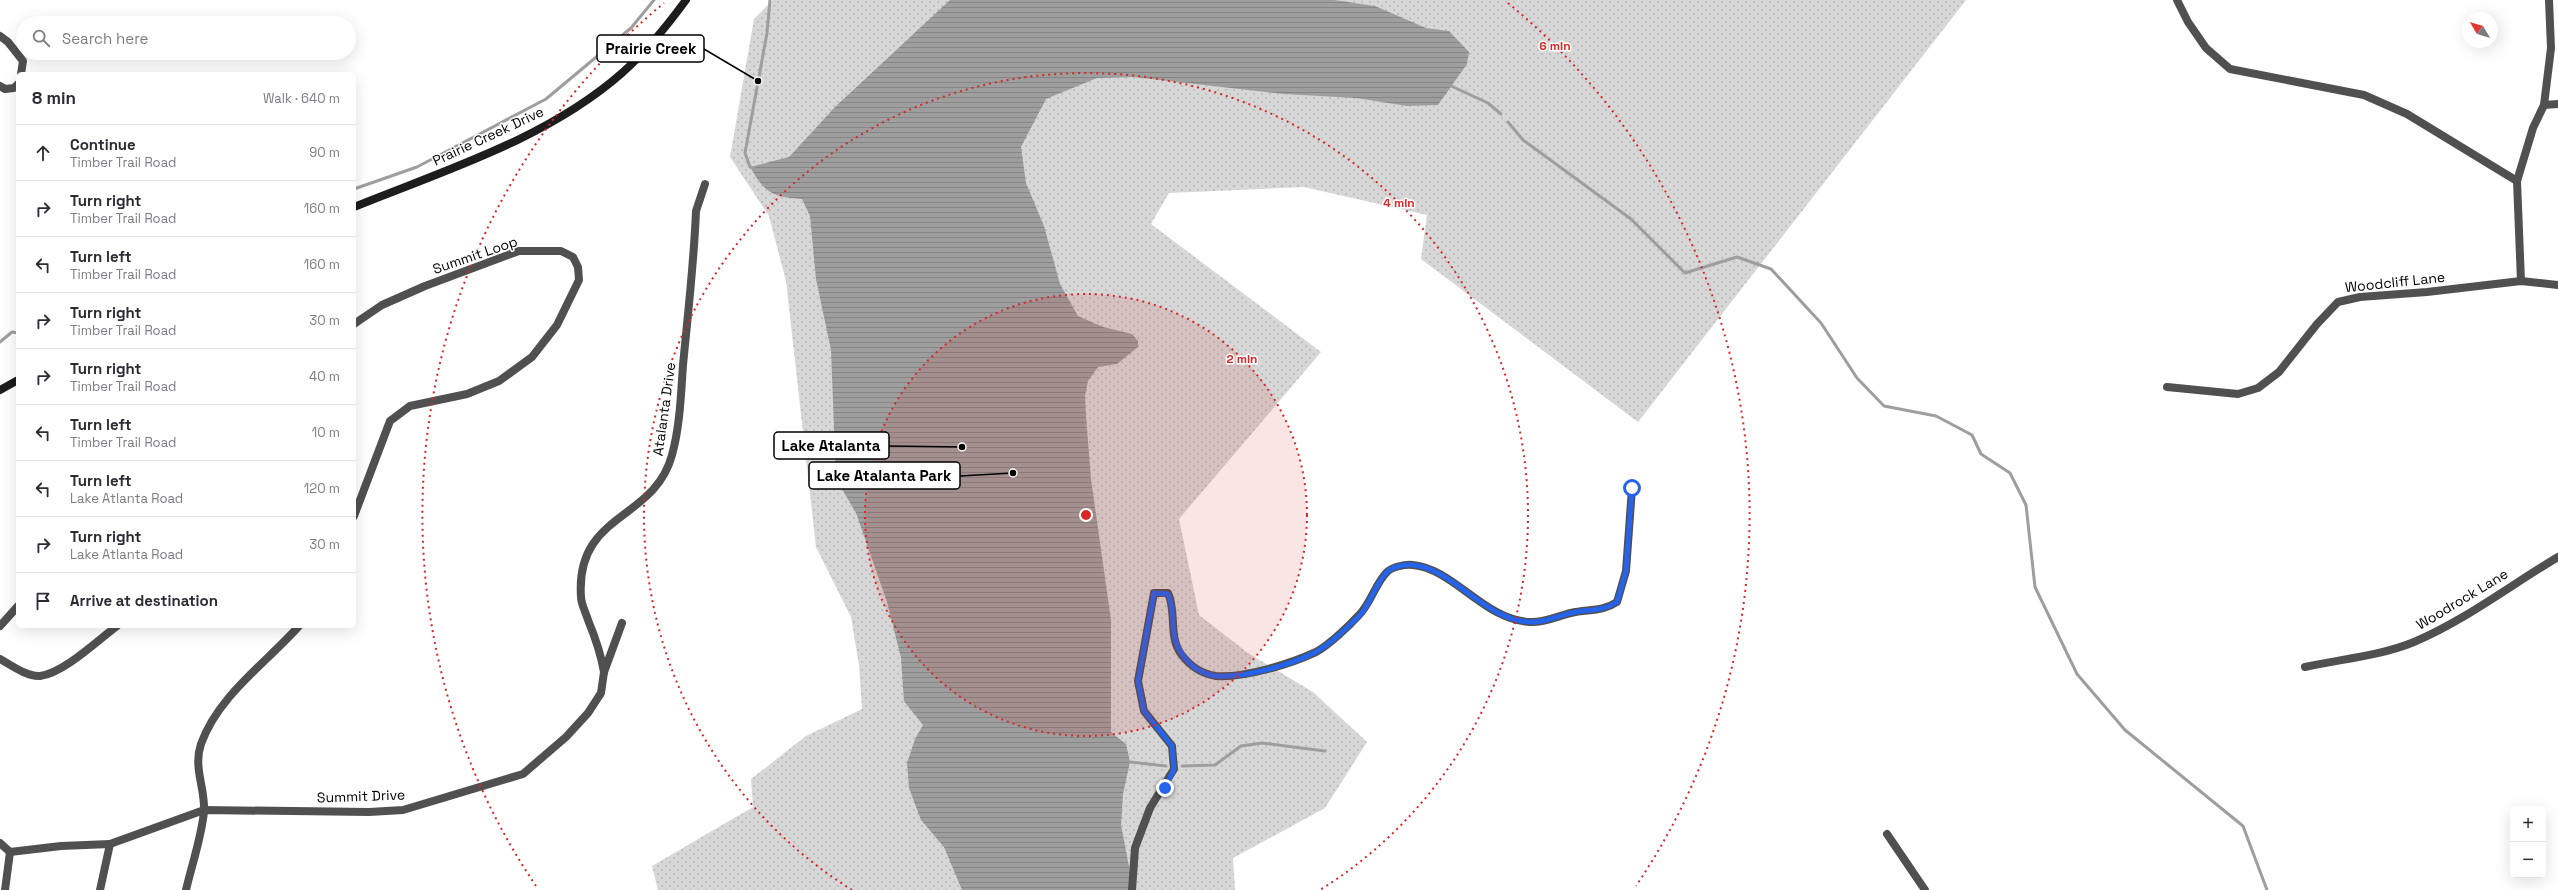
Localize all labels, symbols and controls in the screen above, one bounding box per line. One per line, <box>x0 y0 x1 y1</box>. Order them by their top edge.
north arrow <box>2462 12 2498 48</box>
search box <box>16 16 356 60</box>
icon: search <box>30 27 52 49</box>
text: Search here <box>62 29 148 48</box>
callout: Prairie Creek <box>597 35 704 62</box>
text: 6 min <box>1539 38 1571 54</box>
text: Prairie Creek <box>606 39 697 58</box>
text: 8 min <box>32 87 76 109</box>
text: Walk · 640 m <box>263 90 340 107</box>
street label: Prairie Creek Drive <box>429 102 547 170</box>
text: Continue <box>70 135 136 154</box>
icon: ahead <box>32 142 54 164</box>
text: 90 m <box>309 144 340 161</box>
text: Timber Trail Road <box>70 154 176 171</box>
text: Turn right <box>70 191 141 210</box>
text: 4 min <box>1383 195 1415 211</box>
icon: right <box>32 198 54 220</box>
text: 160 m <box>304 200 340 217</box>
text: Timber Trail Road <box>70 210 176 227</box>
street label: Summit Loop <box>430 232 520 278</box>
text: Turn left <box>70 247 132 266</box>
icon: left <box>32 254 54 276</box>
text: 160 m <box>304 256 340 273</box>
text: Timber Trail Road <box>70 266 176 283</box>
street label: Woodcliff Lane <box>2344 268 2446 296</box>
text: Turn right <box>70 303 141 322</box>
icon: right <box>32 310 54 332</box>
text: 30 m <box>309 312 340 329</box>
text: Timber Trail Road <box>70 322 176 339</box>
text: 2 min <box>1226 351 1258 367</box>
text: Turn right <box>70 359 141 378</box>
street label: Atalanta Drive <box>649 361 679 457</box>
icon: right <box>32 366 54 388</box>
text: 40 m <box>309 368 340 385</box>
text: Timber Trail Road <box>70 378 176 395</box>
text: Turn left <box>70 415 132 434</box>
icon: left <box>32 422 54 444</box>
text: 10 m <box>312 424 340 441</box>
callout: Lake Atalanta <box>774 432 889 459</box>
text: Timber Trail Road <box>70 434 176 451</box>
text: Lake Atalanta <box>782 436 881 455</box>
callout: Lake Atalanta Park <box>809 462 960 489</box>
text: Lake Atalanta Park <box>817 466 952 485</box>
text: Turn left <box>70 471 132 490</box>
icon: left <box>32 478 54 500</box>
route start <box>1623 479 1641 497</box>
text: 120 m <box>304 480 340 497</box>
text: Lake Atlanta Road <box>70 490 183 507</box>
centre of rings <box>1079 508 1093 522</box>
text: Turn right <box>70 527 141 546</box>
icon: right <box>32 534 54 556</box>
text: 30 m <box>309 536 340 553</box>
text: Lake Atlanta Road <box>70 546 183 563</box>
street label: Woodrock Lane <box>2413 564 2511 634</box>
icon: arrive <box>32 590 54 612</box>
text: Arrive at destination <box>70 591 218 610</box>
route end <box>1156 779 1174 797</box>
street label: Summit Drive <box>317 785 405 807</box>
map controls <box>2510 806 2546 878</box>
button: + <box>2510 806 2546 842</box>
button: − <box>2510 842 2546 878</box>

